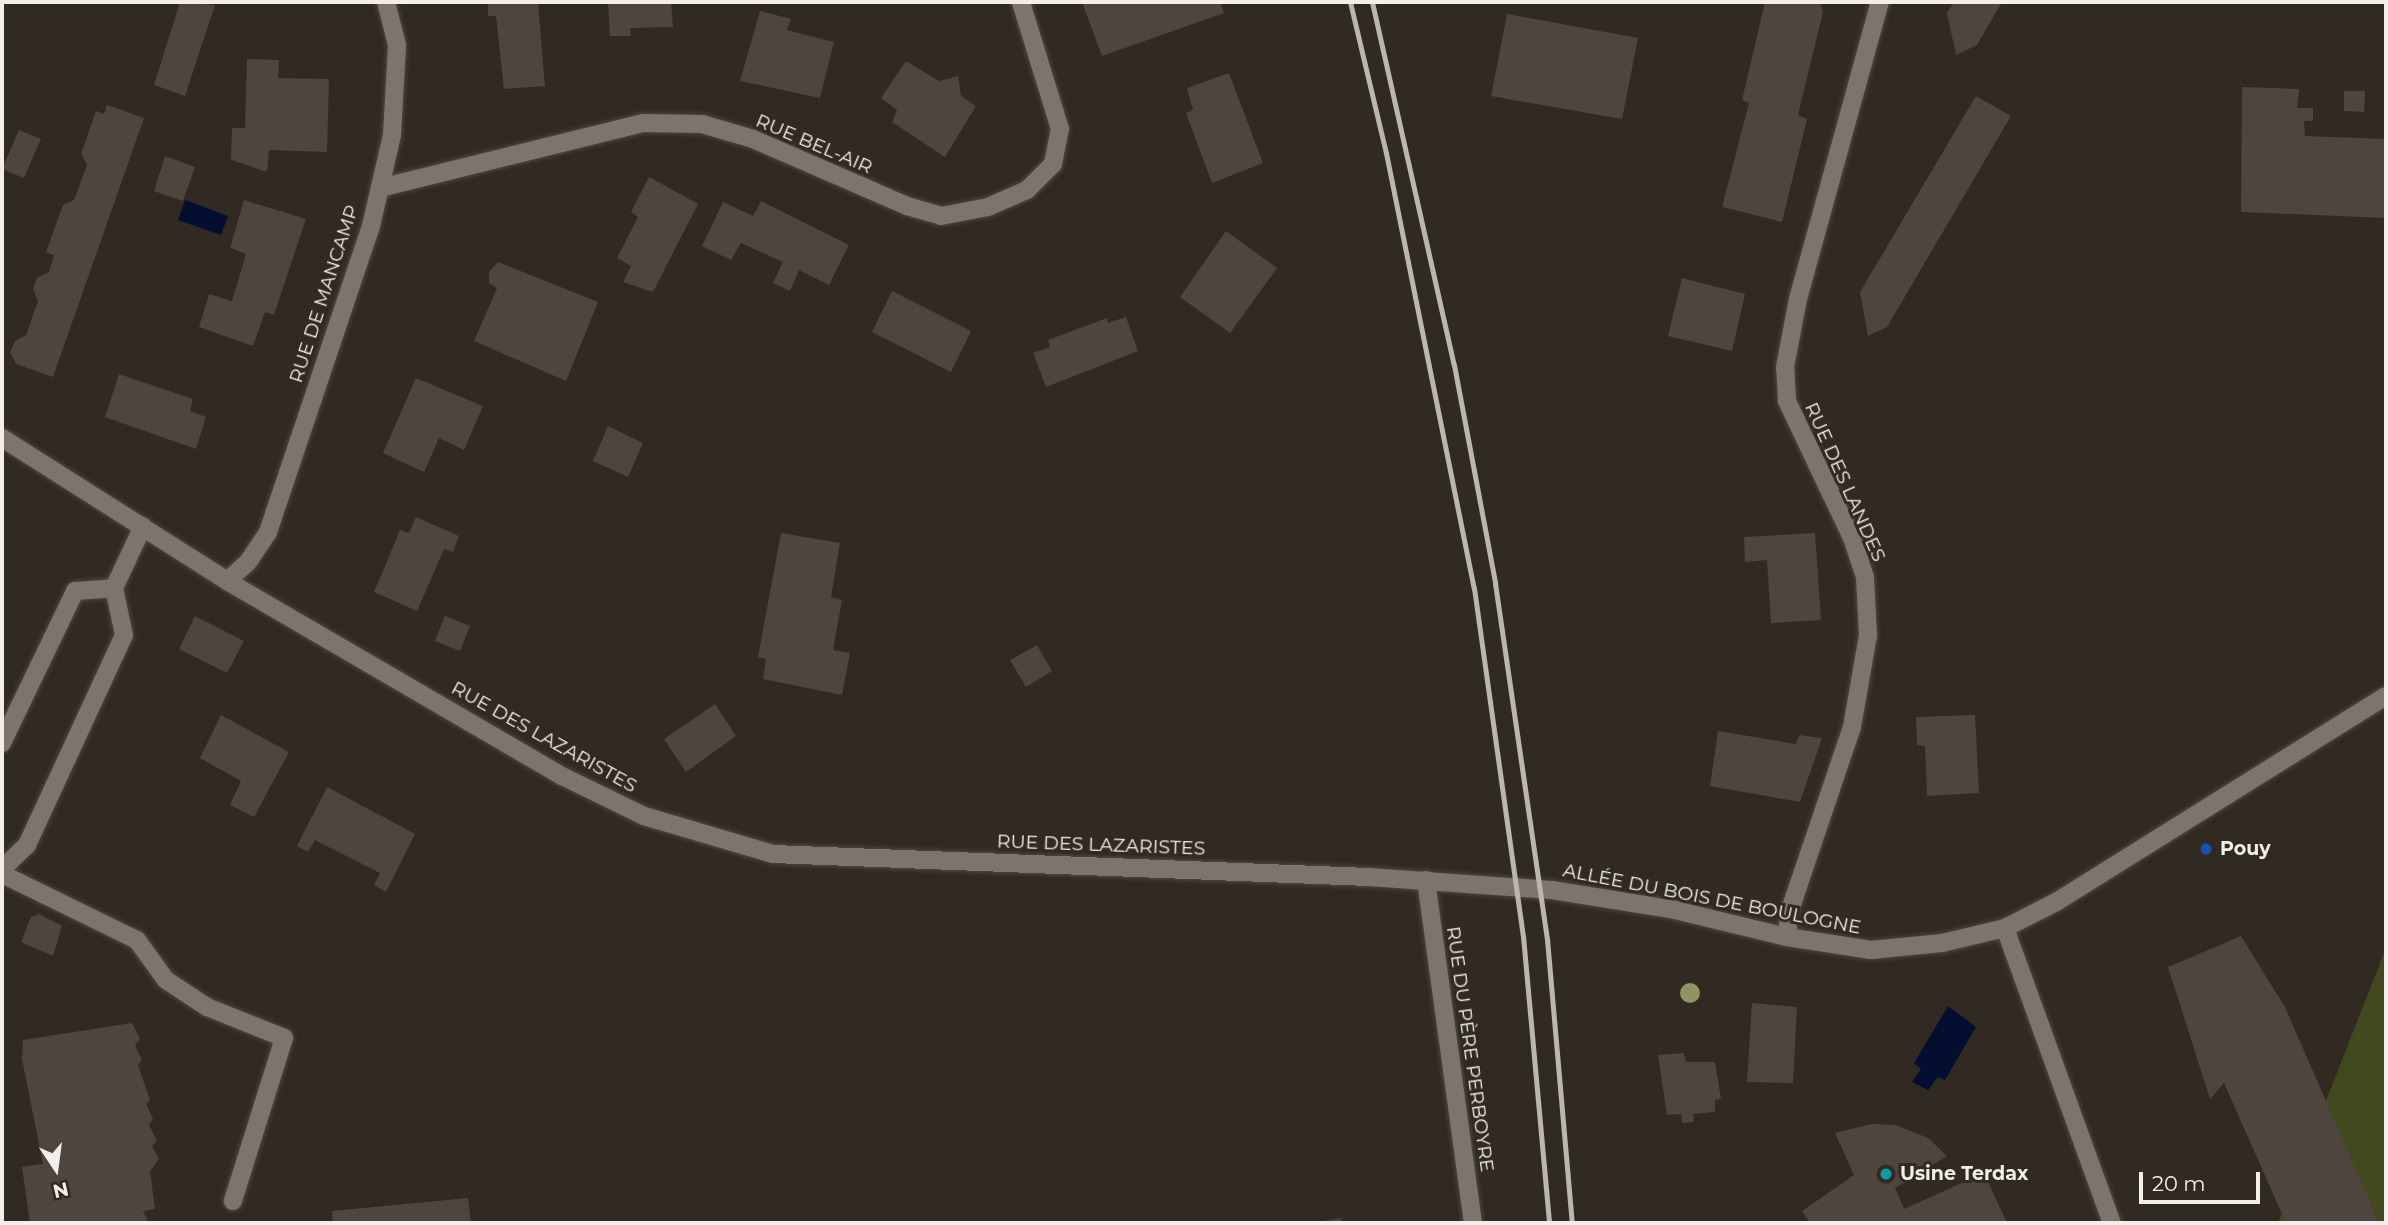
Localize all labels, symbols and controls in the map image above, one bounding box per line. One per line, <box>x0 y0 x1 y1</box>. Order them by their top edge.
street label: RUE BEL-AIR <box>752 109 876 179</box>
street label: RUE DE MANCAMP <box>284 202 364 386</box>
street label: RUE DES LANDES <box>1800 399 1890 565</box>
street label: RUE DES LAZARISTES <box>447 676 641 798</box>
street label: RUE DES LAZARISTES <box>996 830 1206 860</box>
place label: Pouy <box>2220 838 2271 860</box>
marker: Pouy <box>2198 841 2214 857</box>
street label: ALLÉE DU BOIS DE BOULOGNE <box>1561 859 1863 939</box>
street label: RUE DU PÈRE PERBOYRE <box>1441 925 1499 1173</box>
north arrow <box>21 1134 91 1204</box>
scale bar <box>2143 1158 2264 1202</box>
place label: Usine Terdax <box>1900 1163 2028 1185</box>
marker: Usine Terdax <box>1878 1166 1894 1182</box>
text: 20 m <box>2152 1171 2206 1196</box>
text: N <box>51 1177 71 1203</box>

